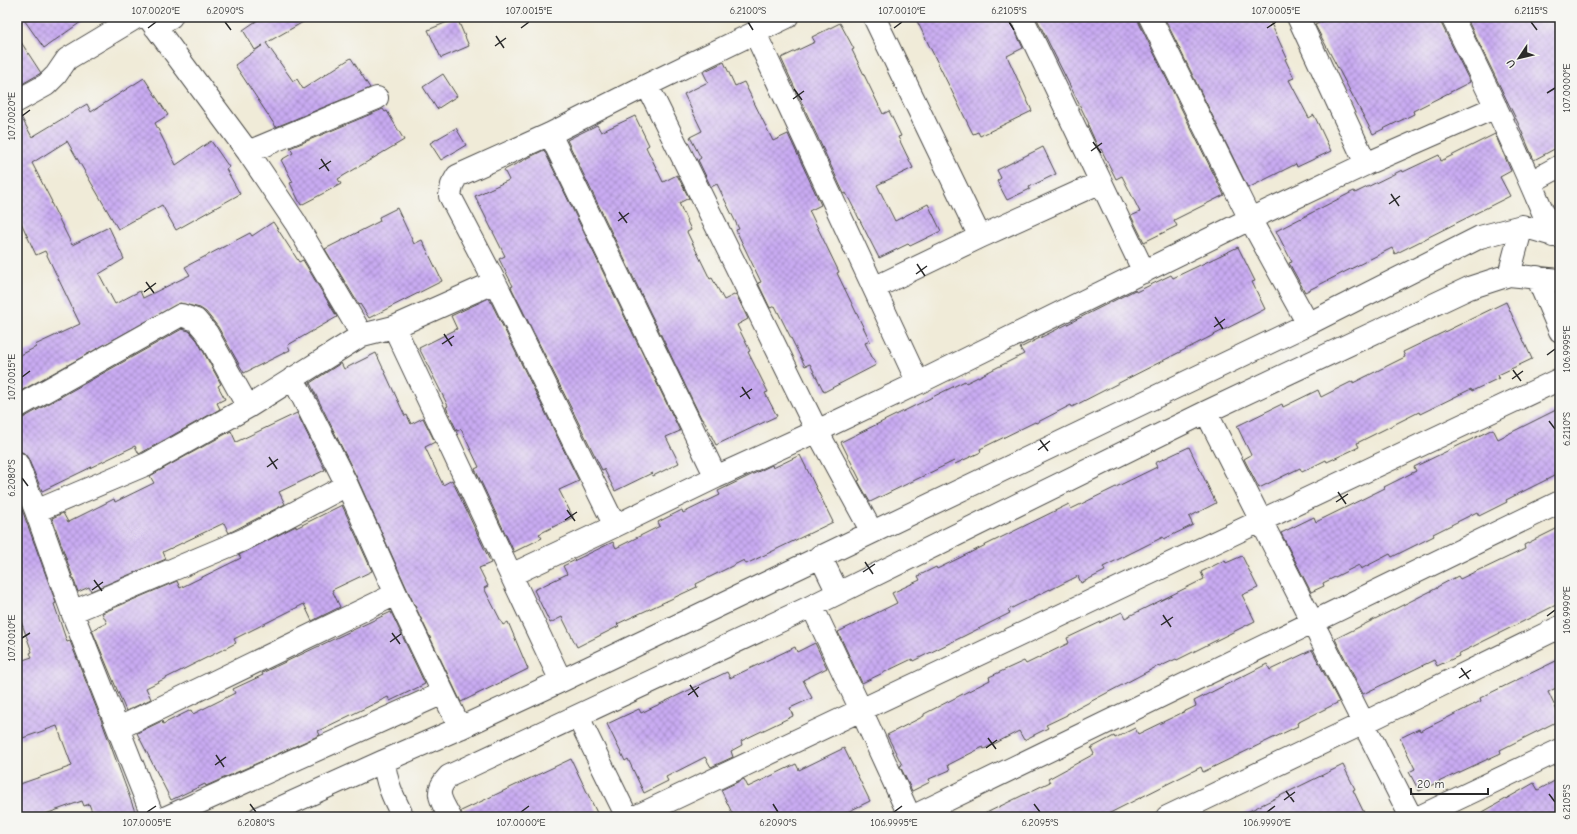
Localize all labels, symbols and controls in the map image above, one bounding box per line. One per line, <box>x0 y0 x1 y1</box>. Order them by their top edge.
text: 107.0020°E <box>132 5 180 17</box>
text: 6.2090°S <box>206 5 244 17</box>
text: 107.0015°E <box>506 5 552 17</box>
text: 6.2100°S <box>730 5 767 17</box>
text: 107.0010°E <box>878 5 926 17</box>
text: 6.2105°S <box>991 5 1027 17</box>
text: 107.0005°E <box>1252 5 1300 17</box>
text: 6.2115°S <box>1514 5 1548 17</box>
north arrow <box>1499 38 1539 78</box>
text: U <box>1504 57 1519 70</box>
text: 107.0000°E <box>1561 63 1573 113</box>
text: 107.0020°E <box>6 92 18 140</box>
text: 106.9995°E <box>1561 326 1573 372</box>
text: 107.0015°E <box>6 354 18 400</box>
text: 6.2110°S <box>1561 411 1573 446</box>
text: 6.2080°S <box>6 459 18 497</box>
text: 106.9990°E <box>1561 586 1573 634</box>
text: 107.0010°E <box>6 614 18 662</box>
scale bar <box>1411 770 1488 796</box>
text: 20 m <box>1417 777 1445 791</box>
text: 6.2105°S <box>1561 784 1573 820</box>
text: 107.0005°E <box>123 817 171 829</box>
text: 6.2080°S <box>237 817 275 829</box>
text: 107.0000°E <box>496 817 546 829</box>
text: 6.2090°S <box>759 817 797 829</box>
text: 106.9995°E <box>871 817 917 829</box>
text: 6.2095°S <box>1022 817 1059 829</box>
text: 106.9990°E <box>1243 817 1291 829</box>

